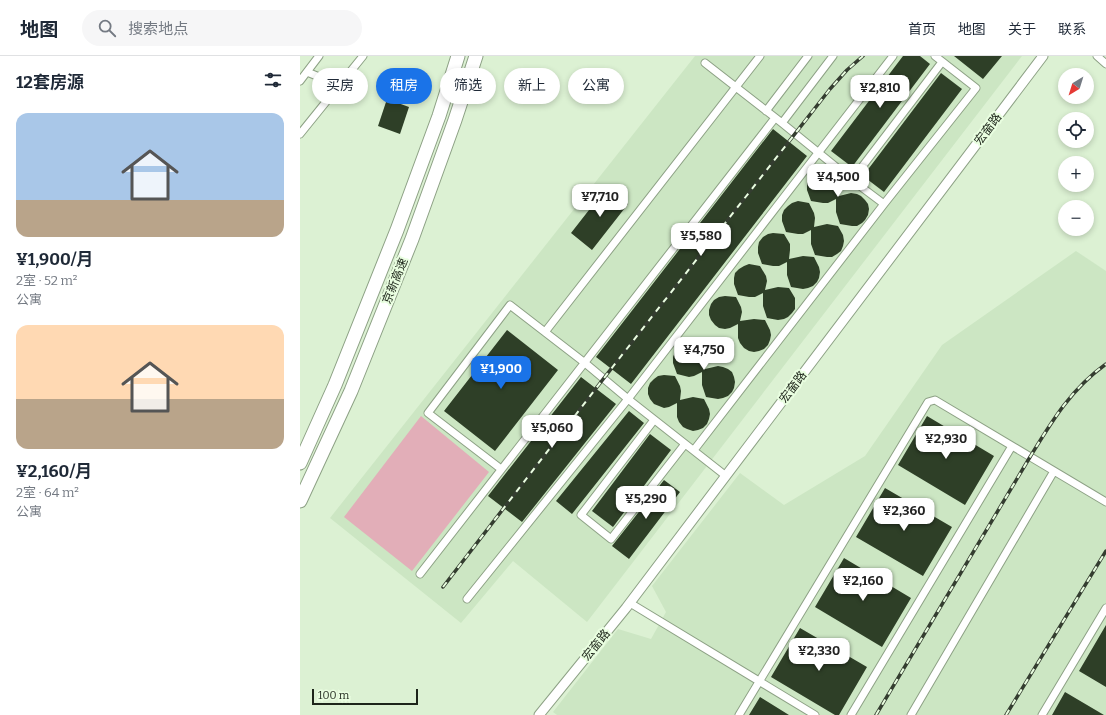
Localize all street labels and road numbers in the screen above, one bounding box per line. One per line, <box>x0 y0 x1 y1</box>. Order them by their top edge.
street label: 宏奤路 <box>972 110 1004 148</box>
street label: 京新高速 <box>380 256 410 306</box>
street label: 宏奤路 <box>777 368 809 406</box>
street label: 宏奤路 <box>579 627 613 663</box>

